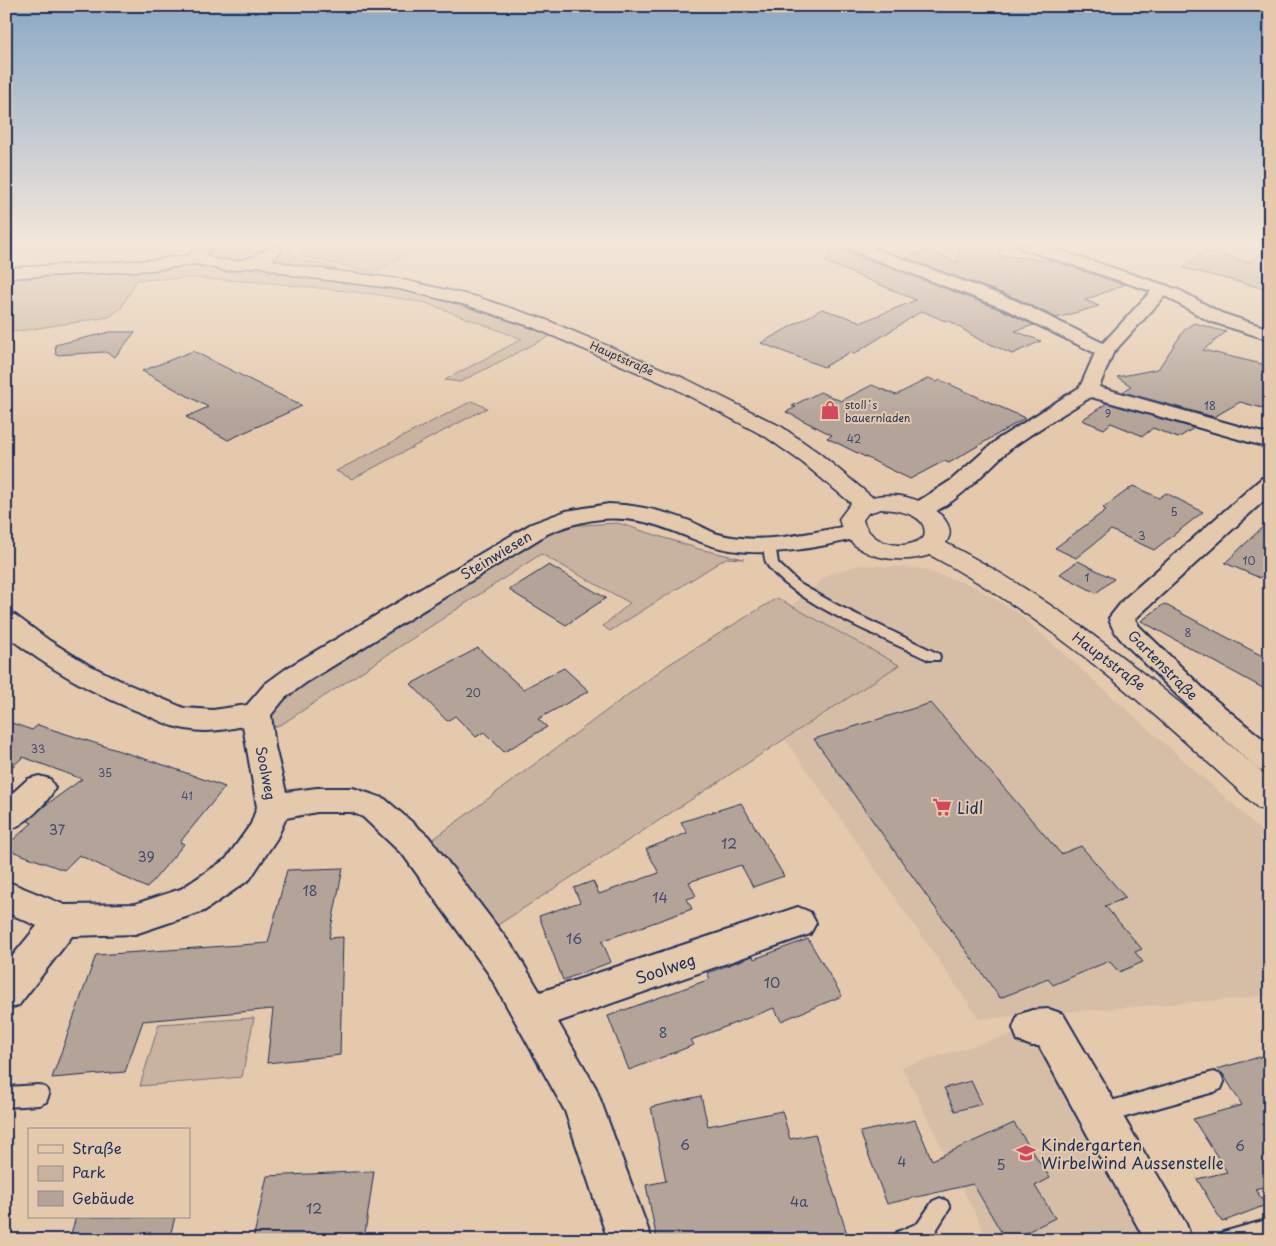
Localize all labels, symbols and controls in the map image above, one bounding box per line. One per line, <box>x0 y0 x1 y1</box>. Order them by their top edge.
street label: Hauptstraße <box>587 336 657 380</box>
place label: stoll´s bauernladen <box>845 396 911 426</box>
house number: 18 <box>1204 397 1216 414</box>
shop icon: stoll´s bauernladen <box>819 399 841 421</box>
house number: 9 <box>1105 405 1111 422</box>
house number: 42 <box>847 430 862 447</box>
house number: 5 <box>1170 503 1178 520</box>
street label: Steinwiesen <box>457 526 535 584</box>
house number: 3 <box>1138 527 1146 544</box>
house number: 10 <box>1243 552 1255 569</box>
house number: 1 <box>1085 569 1090 586</box>
house number: 8 <box>1185 624 1192 641</box>
street label: Gartenstraße <box>1123 625 1203 705</box>
street label: Hauptstraße <box>1068 627 1150 695</box>
house number: 20 <box>465 684 481 701</box>
house number: 33 <box>31 740 45 757</box>
street label: Soolweg <box>250 744 282 802</box>
house number: 35 <box>98 764 112 781</box>
house number: 41 <box>181 787 193 804</box>
place label: Lidl <box>957 795 983 819</box>
supermarket icon: Lidl <box>931 796 953 818</box>
house number: 37 <box>49 819 66 840</box>
house number: 12 <box>721 833 737 854</box>
house number: 39 <box>137 846 155 867</box>
house number: 18 <box>302 880 318 901</box>
house number: 14 <box>652 887 668 908</box>
house number: 16 <box>566 928 582 949</box>
street label: Soolweg <box>632 946 698 990</box>
house number: 10 <box>764 972 780 993</box>
house number: 8 <box>659 1022 667 1043</box>
legend <box>28 1128 190 1218</box>
place label: Kindergarten Wirbelwind Aussenstelle <box>1041 1132 1224 1174</box>
house number: 6 <box>680 1134 690 1155</box>
house number: 6 <box>1235 1135 1245 1156</box>
text: Straße <box>72 1136 122 1159</box>
school or university icon: Kindergarten Wirbelwind Aussenstelle <box>1015 1142 1037 1164</box>
house number: 4 <box>897 1151 907 1172</box>
house number: 5 <box>996 1154 1006 1175</box>
text: Park <box>72 1160 106 1183</box>
text: Gebäude <box>72 1186 134 1209</box>
house number: 4a <box>790 1191 808 1212</box>
house number: 12 <box>306 1198 322 1219</box>

